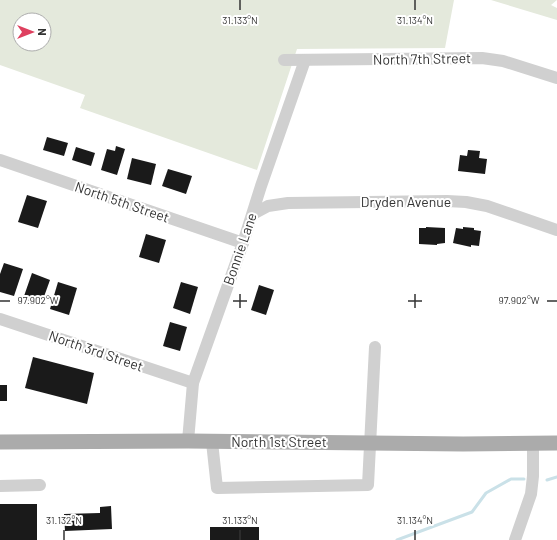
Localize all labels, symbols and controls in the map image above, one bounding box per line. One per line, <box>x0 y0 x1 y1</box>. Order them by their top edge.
north arrow <box>12 12 52 52</box>
text: 31.133°N <box>222 14 258 26</box>
text: 31.134°N <box>397 14 433 26</box>
text: N <box>36 28 49 36</box>
street label: North 7th Street <box>373 49 471 68</box>
street label: North 5th Street <box>73 177 172 226</box>
street label: Dryden Avenue <box>361 193 451 210</box>
street label: Bonnie Lane <box>219 210 260 287</box>
text: 97.902°W <box>17 294 59 306</box>
text: 97.902°W <box>498 294 540 306</box>
street label: North 3rd Street <box>47 326 146 375</box>
street label: North 1st Street <box>231 433 327 450</box>
text: 31.132°N <box>46 514 82 526</box>
text: 31.133°N <box>222 514 258 526</box>
text: 31.134°N <box>397 514 433 526</box>

